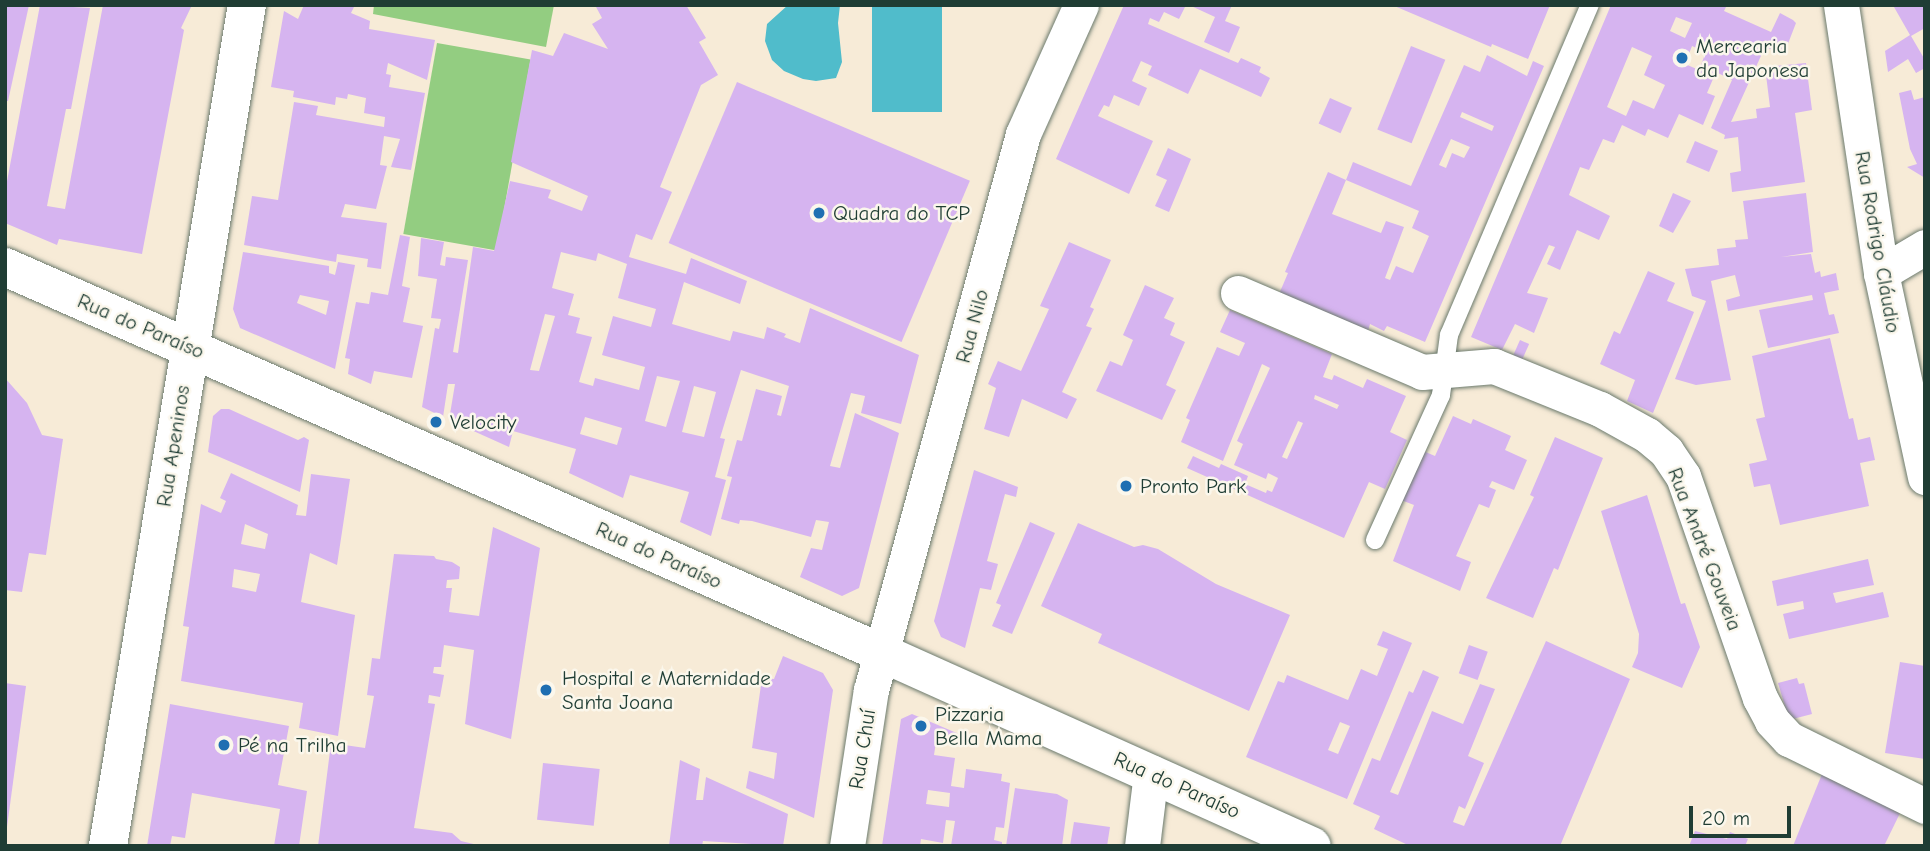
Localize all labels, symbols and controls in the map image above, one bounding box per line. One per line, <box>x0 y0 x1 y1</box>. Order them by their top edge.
place label: Mercearia da Japonesa <box>1696 33 1809 83</box>
marker: Mercearia da Japonesa <box>1674 50 1690 66</box>
street label: Rua Rodrigo Cláudio <box>1850 149 1906 335</box>
place label: Quadra do TCP <box>833 200 970 226</box>
marker: Quadra do TCP <box>811 205 827 221</box>
street label: Rua Nilo <box>950 286 994 366</box>
street label: Rua do Paraíso <box>74 288 208 364</box>
street label: Rua Apeninos <box>151 383 195 509</box>
place label: Velocity <box>450 409 517 435</box>
marker: Velocity <box>428 414 444 430</box>
street label: Rua André Gouveia <box>1662 464 1748 634</box>
place label: Pronto Park <box>1140 473 1246 499</box>
marker: Pronto Park <box>1118 478 1134 494</box>
street label: Rua do Paraíso <box>592 516 726 594</box>
place label: Hospital e Maternidade Santa Joana <box>562 665 771 715</box>
marker: Hospital e Maternidade Santa Joana <box>536 680 556 700</box>
place label: Pizzaria Bella Mama <box>935 701 1042 751</box>
street label: Rua Chuí <box>843 707 881 791</box>
marker: Pizzaria Bella Mama <box>913 718 929 734</box>
place label: Pé na Trilha <box>238 732 347 758</box>
marker: Pé na Trilha <box>216 737 232 753</box>
street label: Rua do Paraíso <box>1110 746 1244 824</box>
scale bar <box>1692 792 1794 836</box>
text: 20 m <box>1702 806 1750 830</box>

